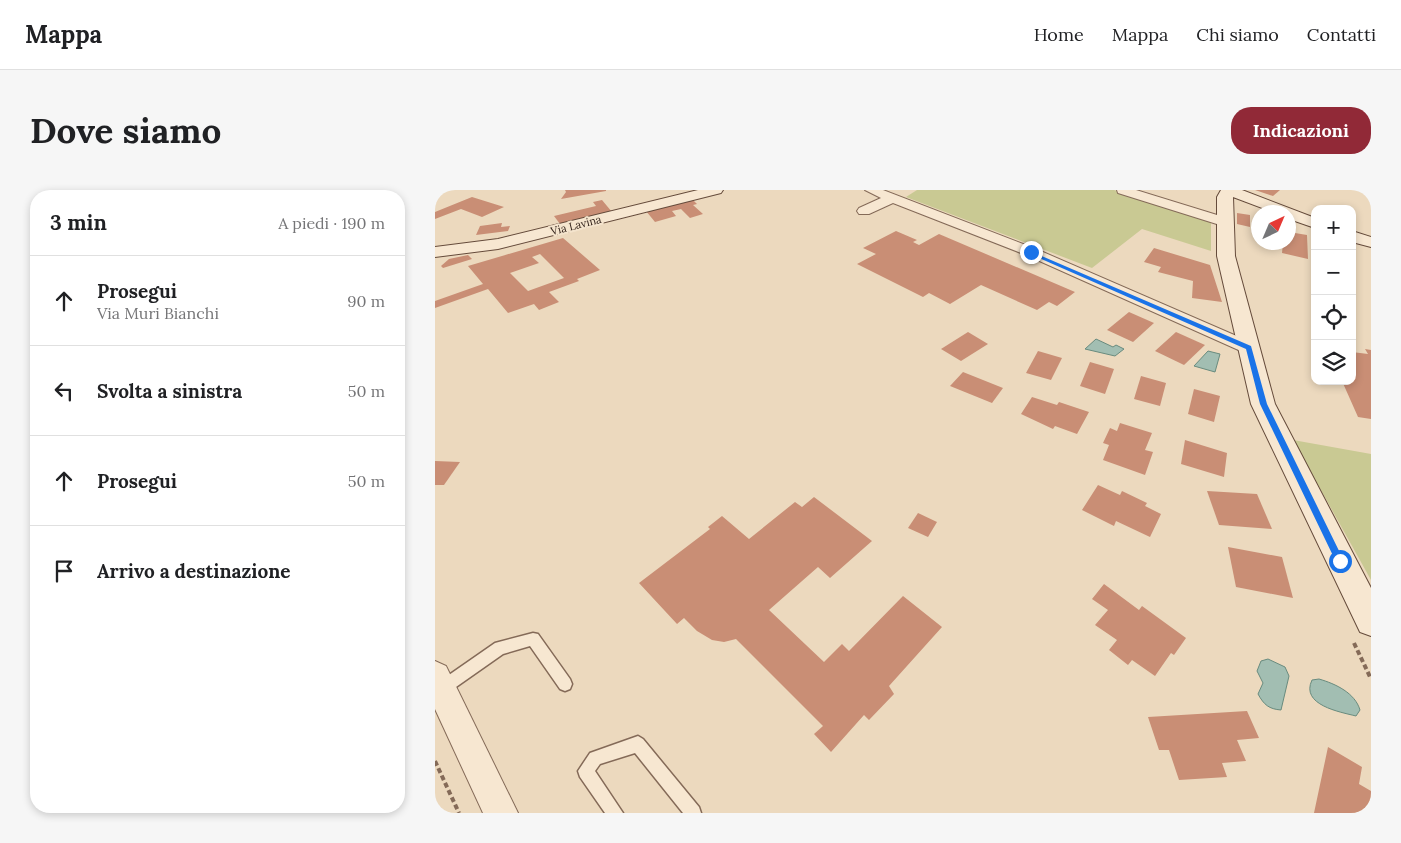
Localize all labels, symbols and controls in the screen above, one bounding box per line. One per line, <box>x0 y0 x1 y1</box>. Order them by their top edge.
text: Mappa <box>25 19 102 50</box>
text: Home <box>1034 23 1084 46</box>
text: Mappa <box>1112 23 1168 46</box>
text: Chi siamo <box>1196 23 1279 46</box>
text: Contatti <box>1307 23 1376 46</box>
button: Indicazioni <box>1231 107 1371 154</box>
text: Dove siamo <box>30 108 221 153</box>
north arrow <box>1251 205 1296 250</box>
map controls <box>1311 205 1356 385</box>
button: + <box>1311 205 1356 250</box>
text: 3 min <box>50 209 107 236</box>
street label: Via Lavina <box>548 212 603 238</box>
text: A piedi · 190 m <box>278 213 385 233</box>
route end <box>1020 241 1043 264</box>
button: − <box>1311 250 1356 295</box>
text: Prosegui <box>97 279 177 303</box>
icon: ahead <box>50 287 78 315</box>
text: 90 m <box>347 291 385 311</box>
button: locate <box>1311 295 1356 340</box>
text: Via Muri Bianchi <box>97 303 219 323</box>
button: layers <box>1311 340 1356 385</box>
icon: left <box>50 377 78 405</box>
text: Svolta a sinistra <box>97 379 242 403</box>
text: 50 m <box>348 381 385 401</box>
icon: ahead <box>50 467 78 495</box>
text: Prosegui <box>97 469 177 493</box>
text: 50 m <box>348 471 385 491</box>
route start <box>1329 550 1352 573</box>
icon: arrive <box>50 557 78 585</box>
text: Arrivo a destinazione <box>97 559 291 583</box>

